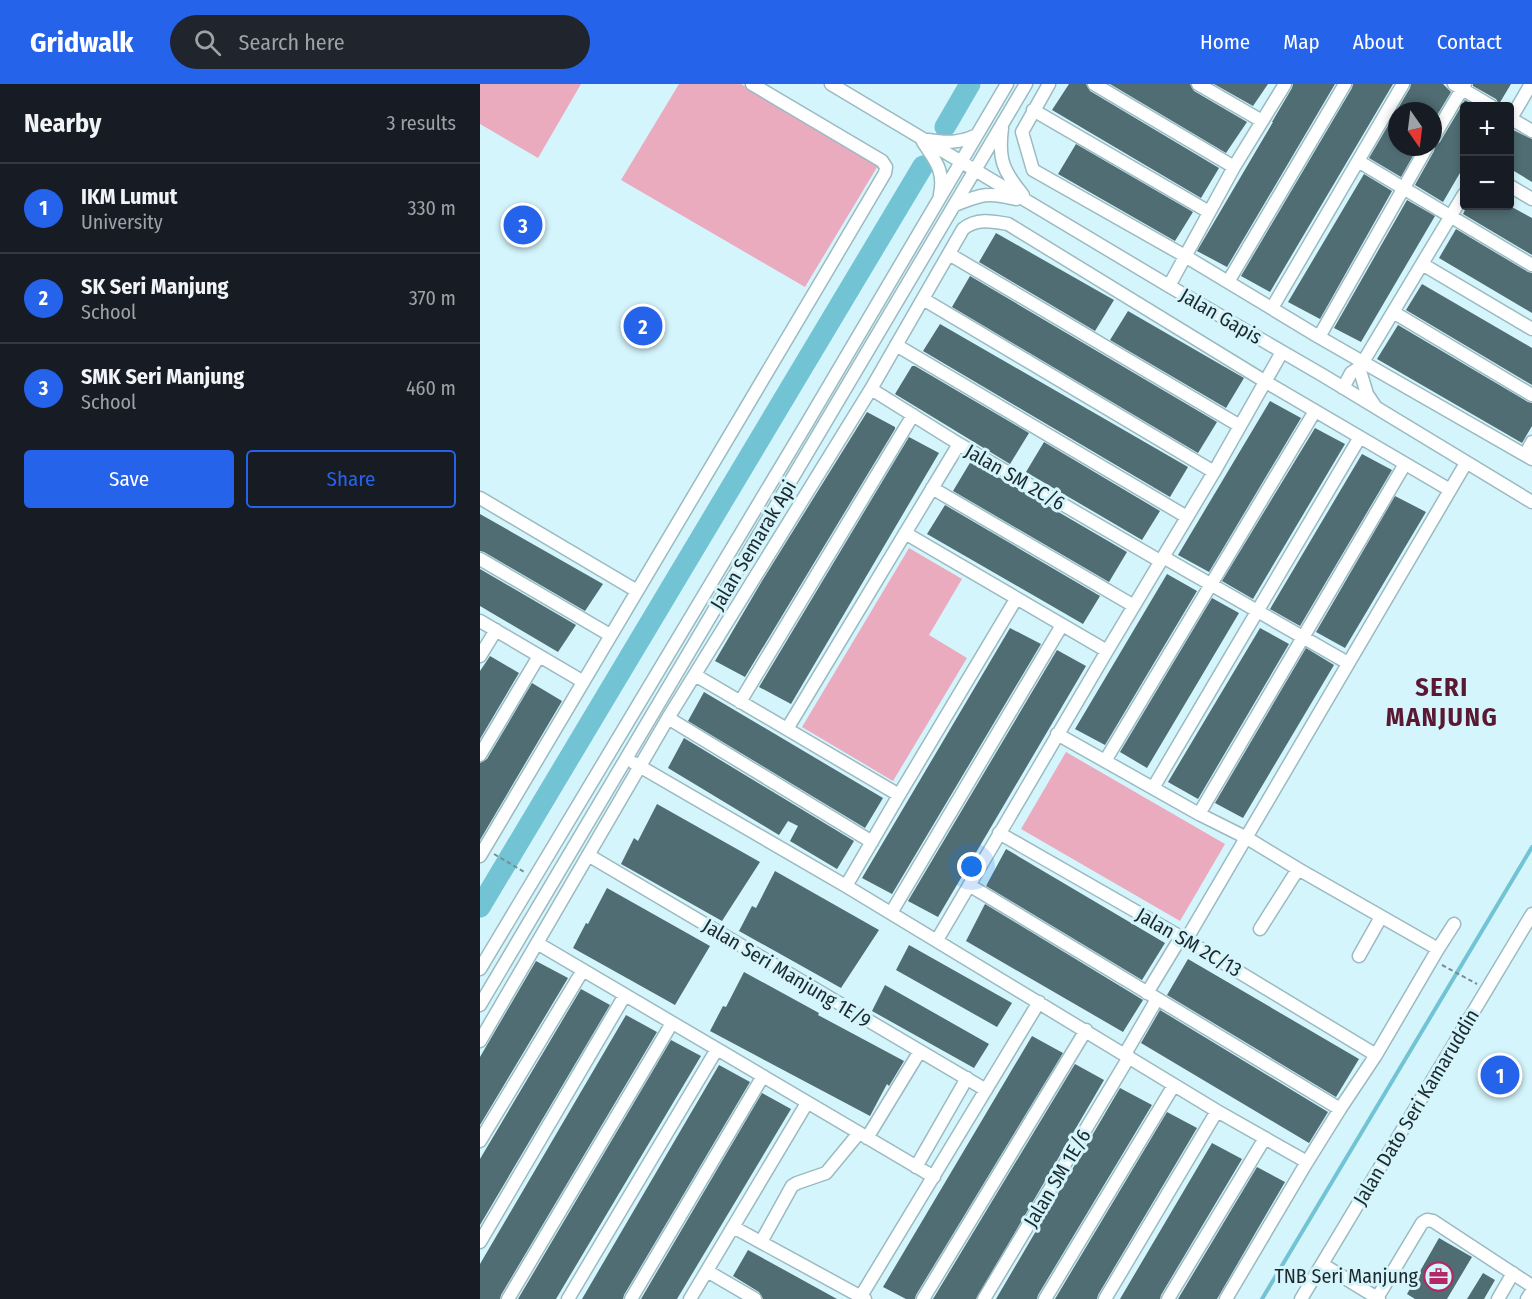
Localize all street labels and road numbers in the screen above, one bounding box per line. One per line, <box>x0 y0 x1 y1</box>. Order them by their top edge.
street label: Jalan Gapis <box>1176 283 1266 349</box>
street label: Jalan SM 2C/6 <box>961 439 1069 515</box>
street label: Jalan Semarak Api <box>705 476 801 614</box>
street label: Jalan SM 2C/13 <box>1132 902 1246 982</box>
street label: Jalan Seri Manjung 1E/9 <box>699 913 875 1033</box>
street label: Jalan Dato Seri Kamaruddin <box>1348 1005 1484 1209</box>
street label: Jalan SM 1E/6 <box>1018 1125 1096 1231</box>

